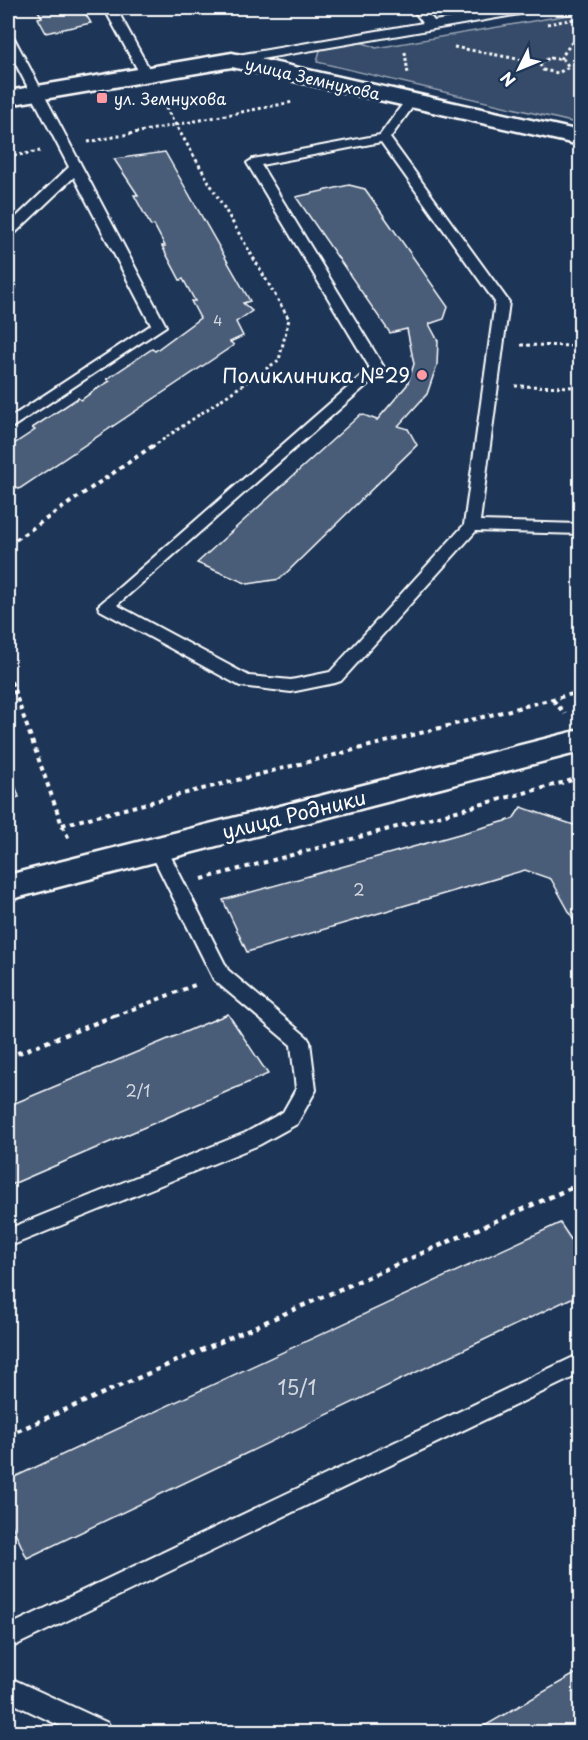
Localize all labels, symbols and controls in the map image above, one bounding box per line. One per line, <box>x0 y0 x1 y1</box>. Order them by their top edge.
north arrow <box>489 39 549 99</box>
street label: улица Земнухова <box>243 51 383 105</box>
text: N <box>494 67 520 93</box>
place label: ул. Земнухова <box>114 86 226 110</box>
marker: ул. Земнухова <box>95 91 109 105</box>
house number: 4 <box>213 310 223 331</box>
place label: Поликлиника №29 <box>222 360 410 390</box>
marker: Поликлиника №29 <box>415 368 429 382</box>
street label: улица Родники <box>219 782 369 846</box>
house number: 2 <box>353 877 365 901</box>
house number: 2/1 <box>125 1078 151 1102</box>
house number: 15/1 <box>277 1372 317 1402</box>

